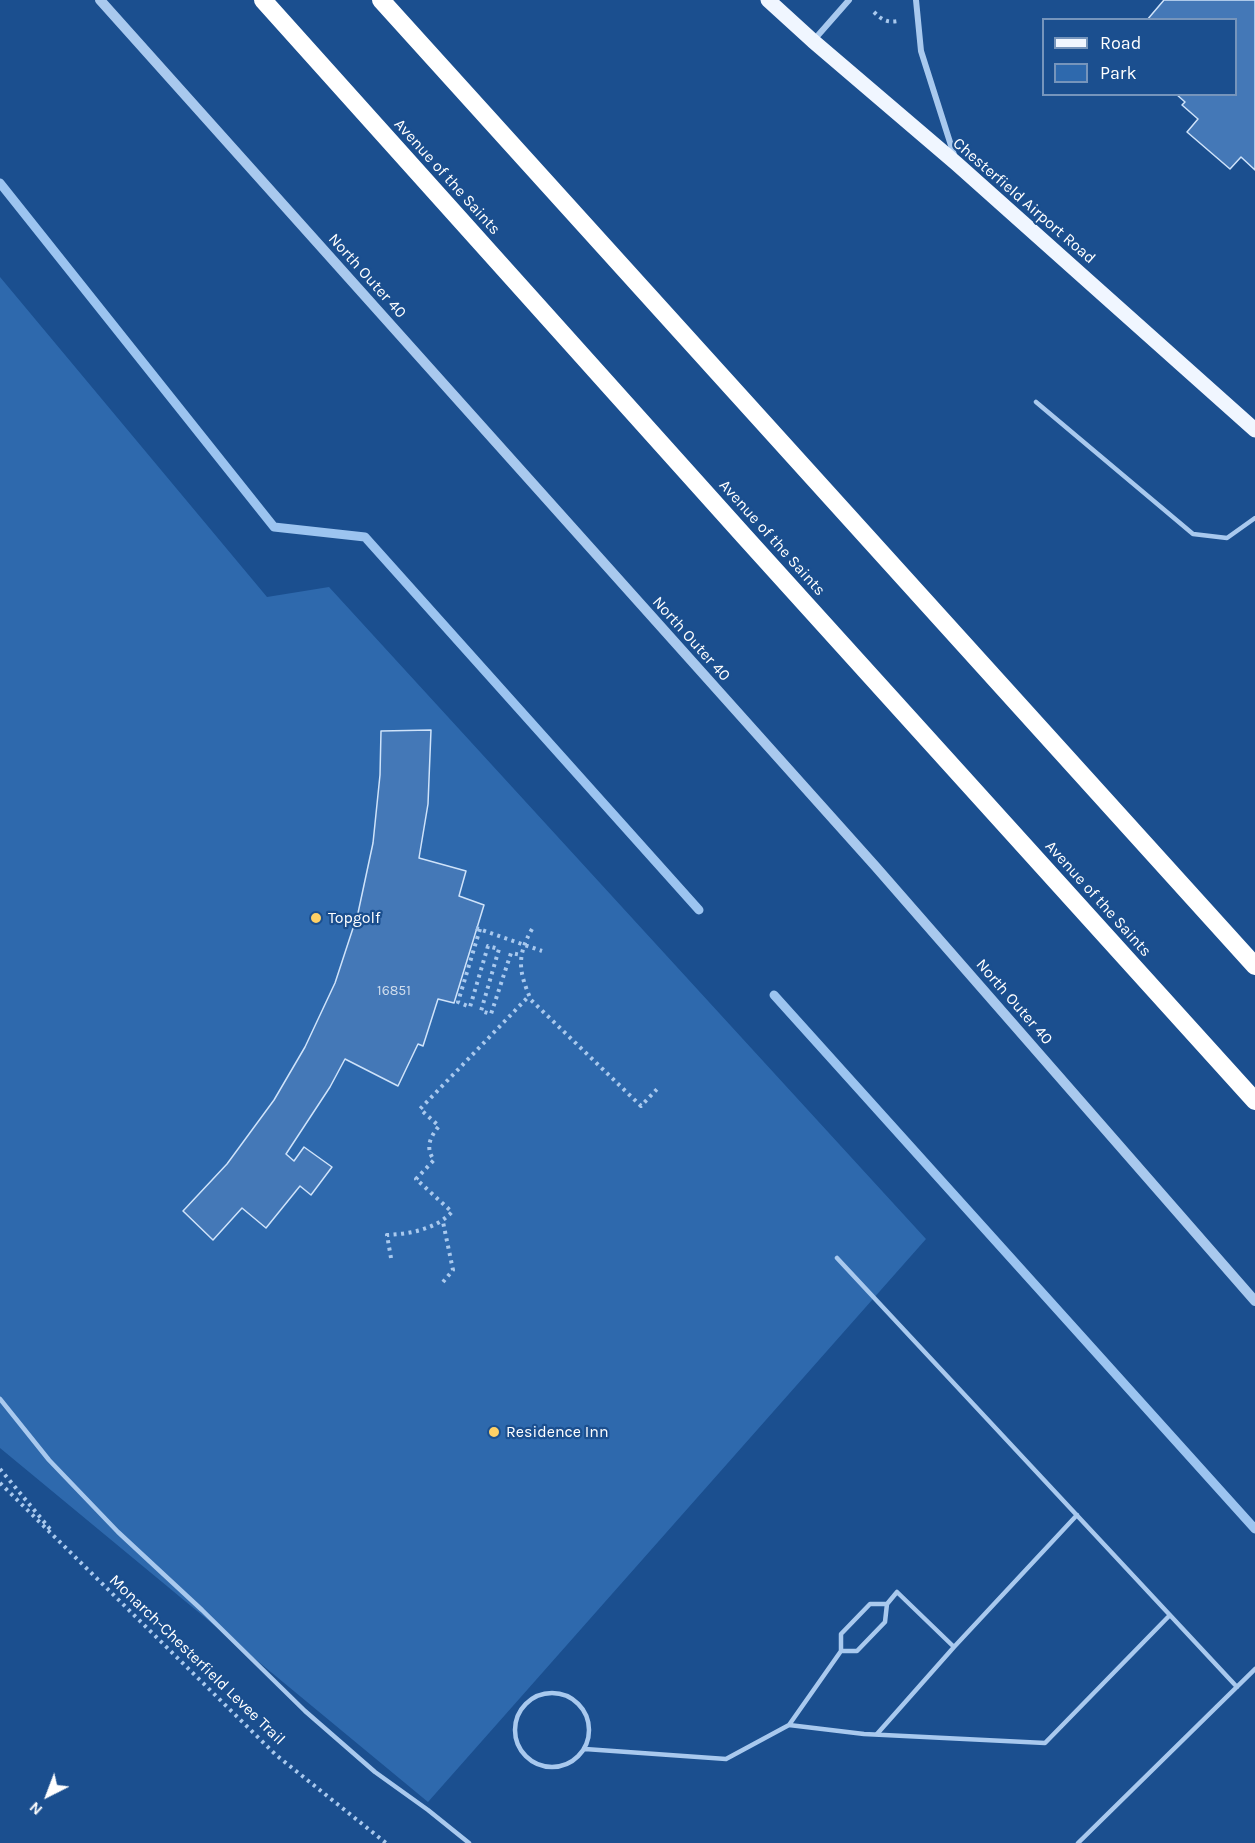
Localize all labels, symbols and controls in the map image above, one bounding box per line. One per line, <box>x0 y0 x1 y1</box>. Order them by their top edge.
legend <box>1042 18 1237 96</box>
text: Road <box>1100 32 1141 54</box>
text: Park <box>1100 62 1137 84</box>
street label: Avenue of the Saints <box>390 115 504 239</box>
street label: Chesterfield Airport Road <box>949 134 1099 268</box>
street label: North Outer 40 <box>324 230 410 322</box>
street label: Avenue of the Saints <box>715 476 829 600</box>
street label: North Outer 40 <box>648 593 734 685</box>
street label: Avenue of the Saints <box>1041 837 1155 961</box>
place label: Topgolf <box>328 908 381 928</box>
marker: Topgolf <box>309 911 323 925</box>
street label: North Outer 40 <box>972 955 1056 1049</box>
house number: 16851 <box>377 983 411 999</box>
place label: Residence Inn <box>506 1422 609 1442</box>
marker: Residence Inn <box>487 1425 501 1439</box>
street label: Monarch-Chesterfield Levee Trail <box>105 1571 289 1749</box>
north arrow <box>18 1765 78 1825</box>
text: N <box>25 1798 46 1820</box>

